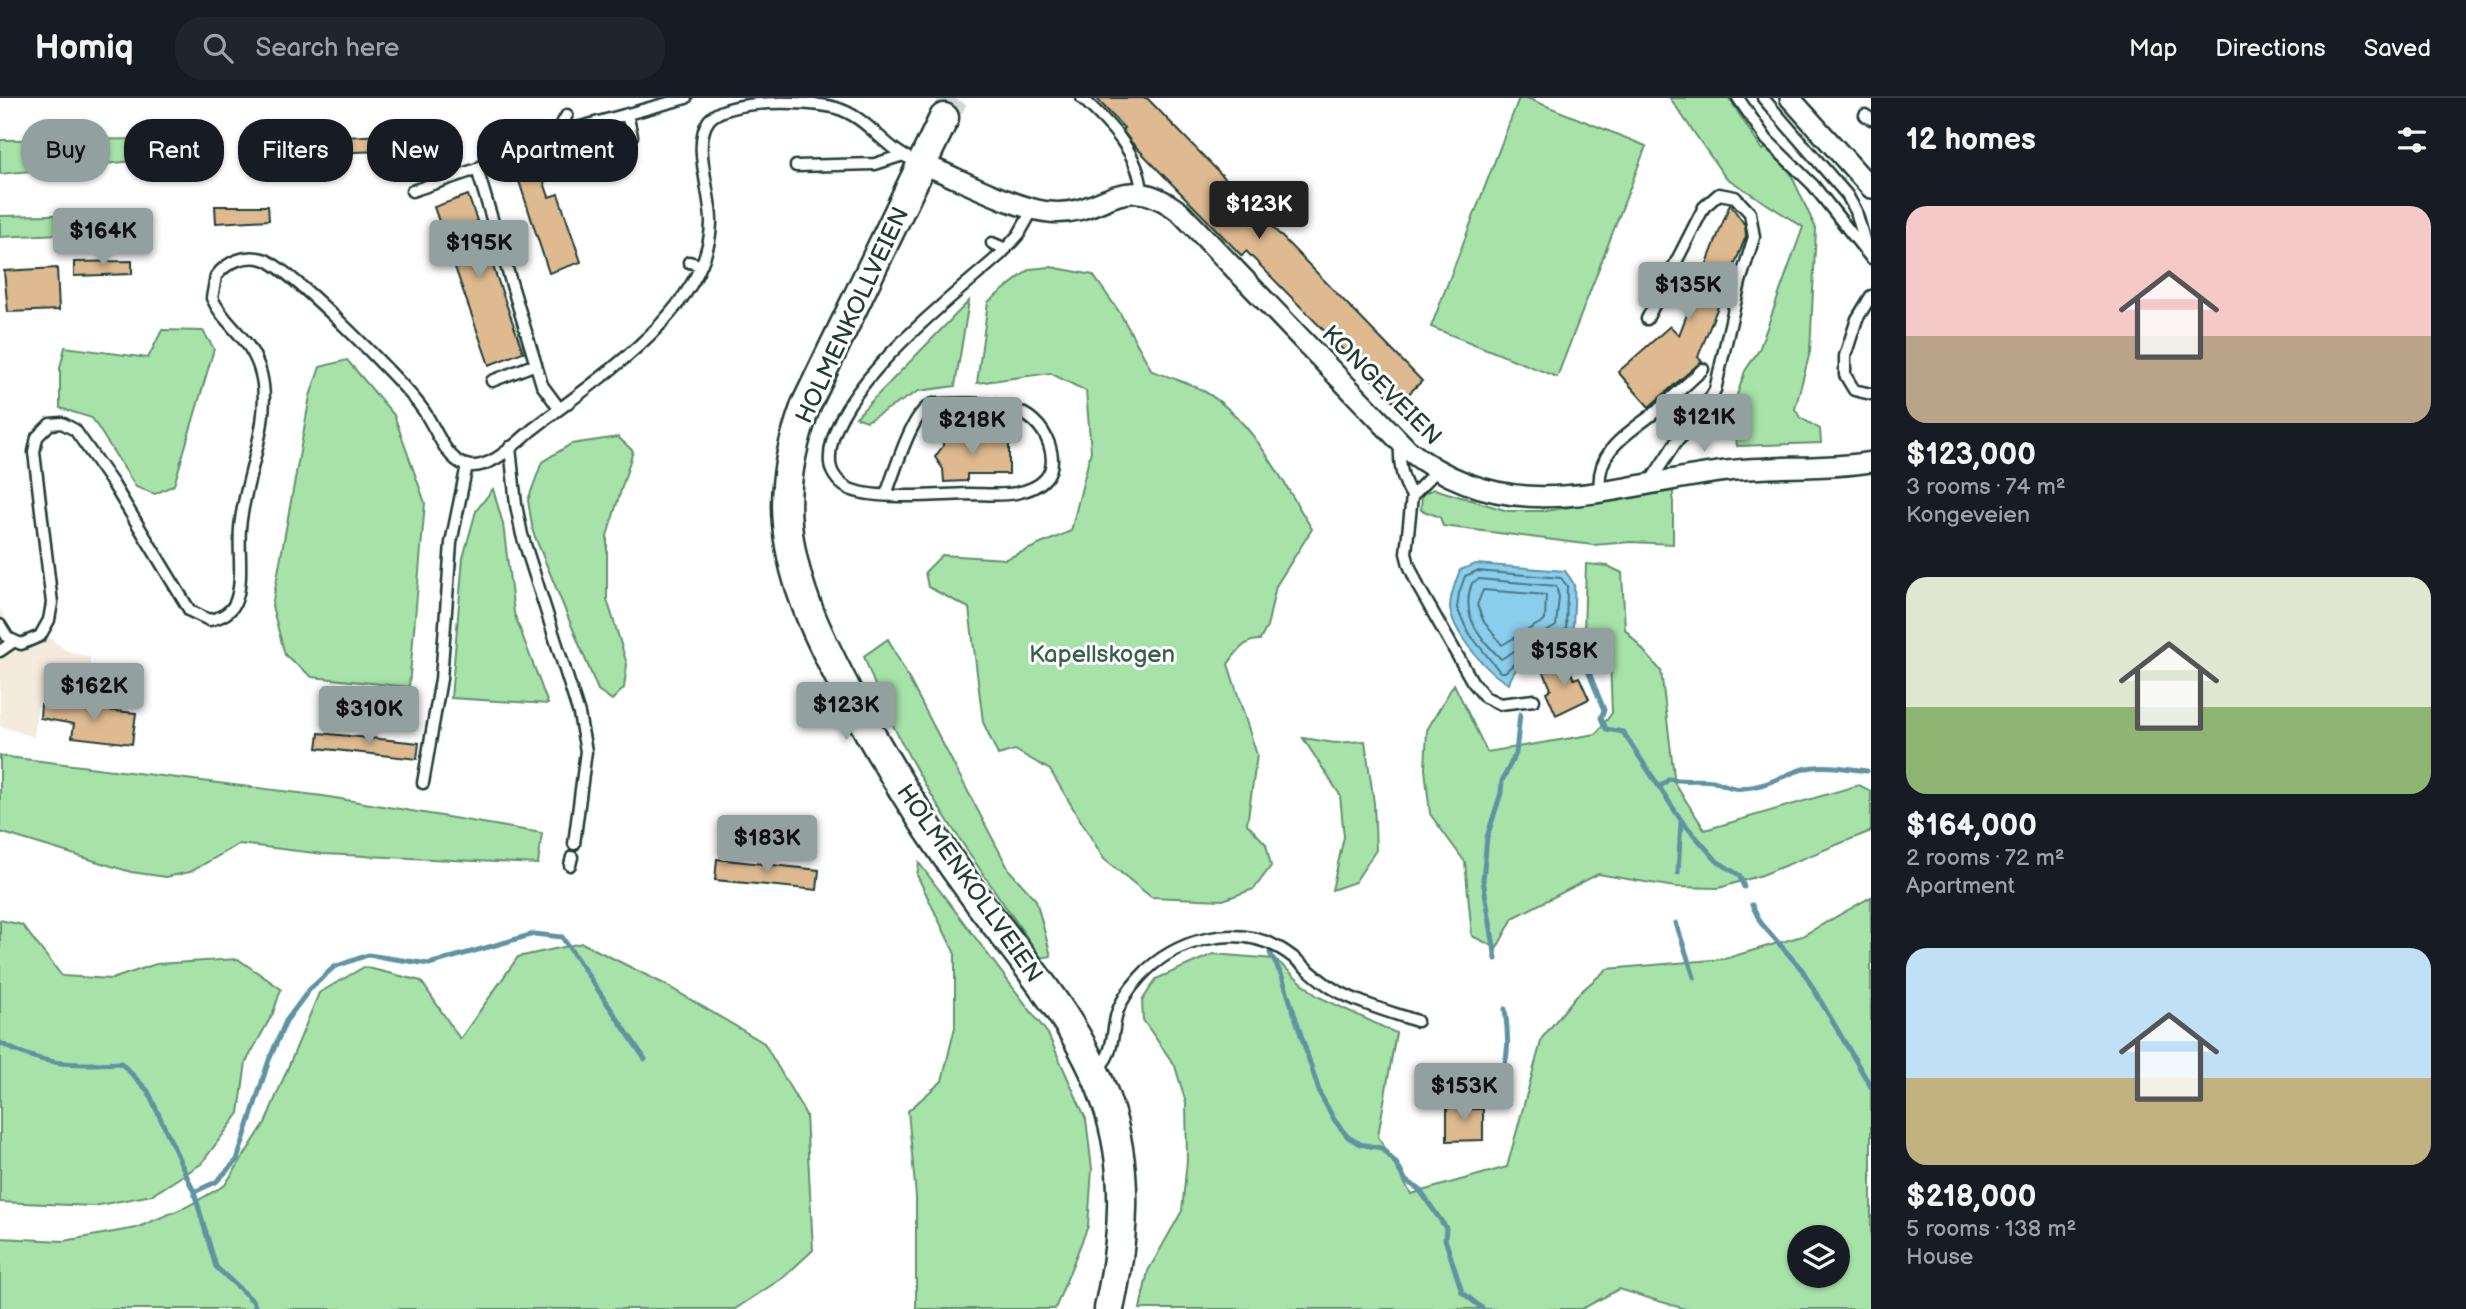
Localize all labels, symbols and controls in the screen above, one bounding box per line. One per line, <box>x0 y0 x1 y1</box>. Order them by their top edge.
search box <box>175 17 665 80</box>
text: Homiq <box>35 28 133 68</box>
icon: search <box>199 29 237 67</box>
text: Search here <box>255 33 400 64</box>
text: Map <box>2129 34 2177 63</box>
text: Directions <box>2215 34 2326 63</box>
text: Saved <box>2364 34 2431 63</box>
chip: Buy <box>21 119 110 182</box>
chip: Rent <box>124 119 224 182</box>
chip: Filters <box>238 119 353 182</box>
chip: New <box>367 119 463 182</box>
chip: Apartment <box>477 119 638 182</box>
icon: filters <box>2393 121 2431 159</box>
text: 12 homes <box>1906 122 2036 158</box>
pin: $123K <box>1210 181 1308 241</box>
text: $123K <box>1225 190 1293 218</box>
street label: HOLMENKOLLVEIEN <box>790 203 915 428</box>
pin: $164K <box>54 208 152 268</box>
text: $164K <box>69 217 137 245</box>
pin: $195K <box>430 220 528 280</box>
text: $195K <box>445 229 513 257</box>
icon: home <box>2106 252 2232 378</box>
pin: $135K <box>1639 262 1737 322</box>
text: $135K <box>1654 271 1722 299</box>
street label: KONGEVEIEN <box>1316 319 1448 451</box>
pin: $121K <box>1655 394 1753 454</box>
pin: $218K <box>923 398 1021 457</box>
text: $121K <box>1672 403 1736 431</box>
text: $218K <box>938 406 1006 434</box>
text: $123,000 <box>1906 437 2036 473</box>
text: 3 rooms · 74 m² <box>1906 473 2066 501</box>
text: Kongeveien <box>1906 501 2030 529</box>
icon: home <box>2106 623 2232 749</box>
pin: $158K <box>1515 628 1613 688</box>
text: $158K <box>1530 637 1598 665</box>
park label: Kapellskogen <box>1029 640 1175 669</box>
pin: $162K <box>45 664 143 723</box>
text: $162K <box>60 672 128 700</box>
pin: $123K <box>797 682 895 742</box>
pin: $310K <box>320 686 418 746</box>
text: $123K <box>812 691 880 719</box>
text: $310K <box>335 695 403 723</box>
street label: HOLMENKOLLVEIEN <box>890 779 1049 988</box>
text: $164,000 <box>1906 808 2037 844</box>
pin: $183K <box>718 816 816 875</box>
text: $183K <box>733 824 801 852</box>
text: 2 rooms · 72 m² <box>1906 844 2065 872</box>
text: Apartment <box>1906 872 2015 900</box>
icon: home <box>2106 994 2232 1120</box>
pin: $153K <box>1415 1063 1513 1123</box>
text: $153K <box>1430 1072 1498 1100</box>
text: $218,000 <box>1906 1179 2037 1215</box>
text: 5 rooms · 138 m² <box>1906 1215 2076 1243</box>
map controls <box>1787 1225 1850 1288</box>
button: layers <box>1787 1225 1850 1288</box>
text: House <box>1906 1243 1973 1271</box>

